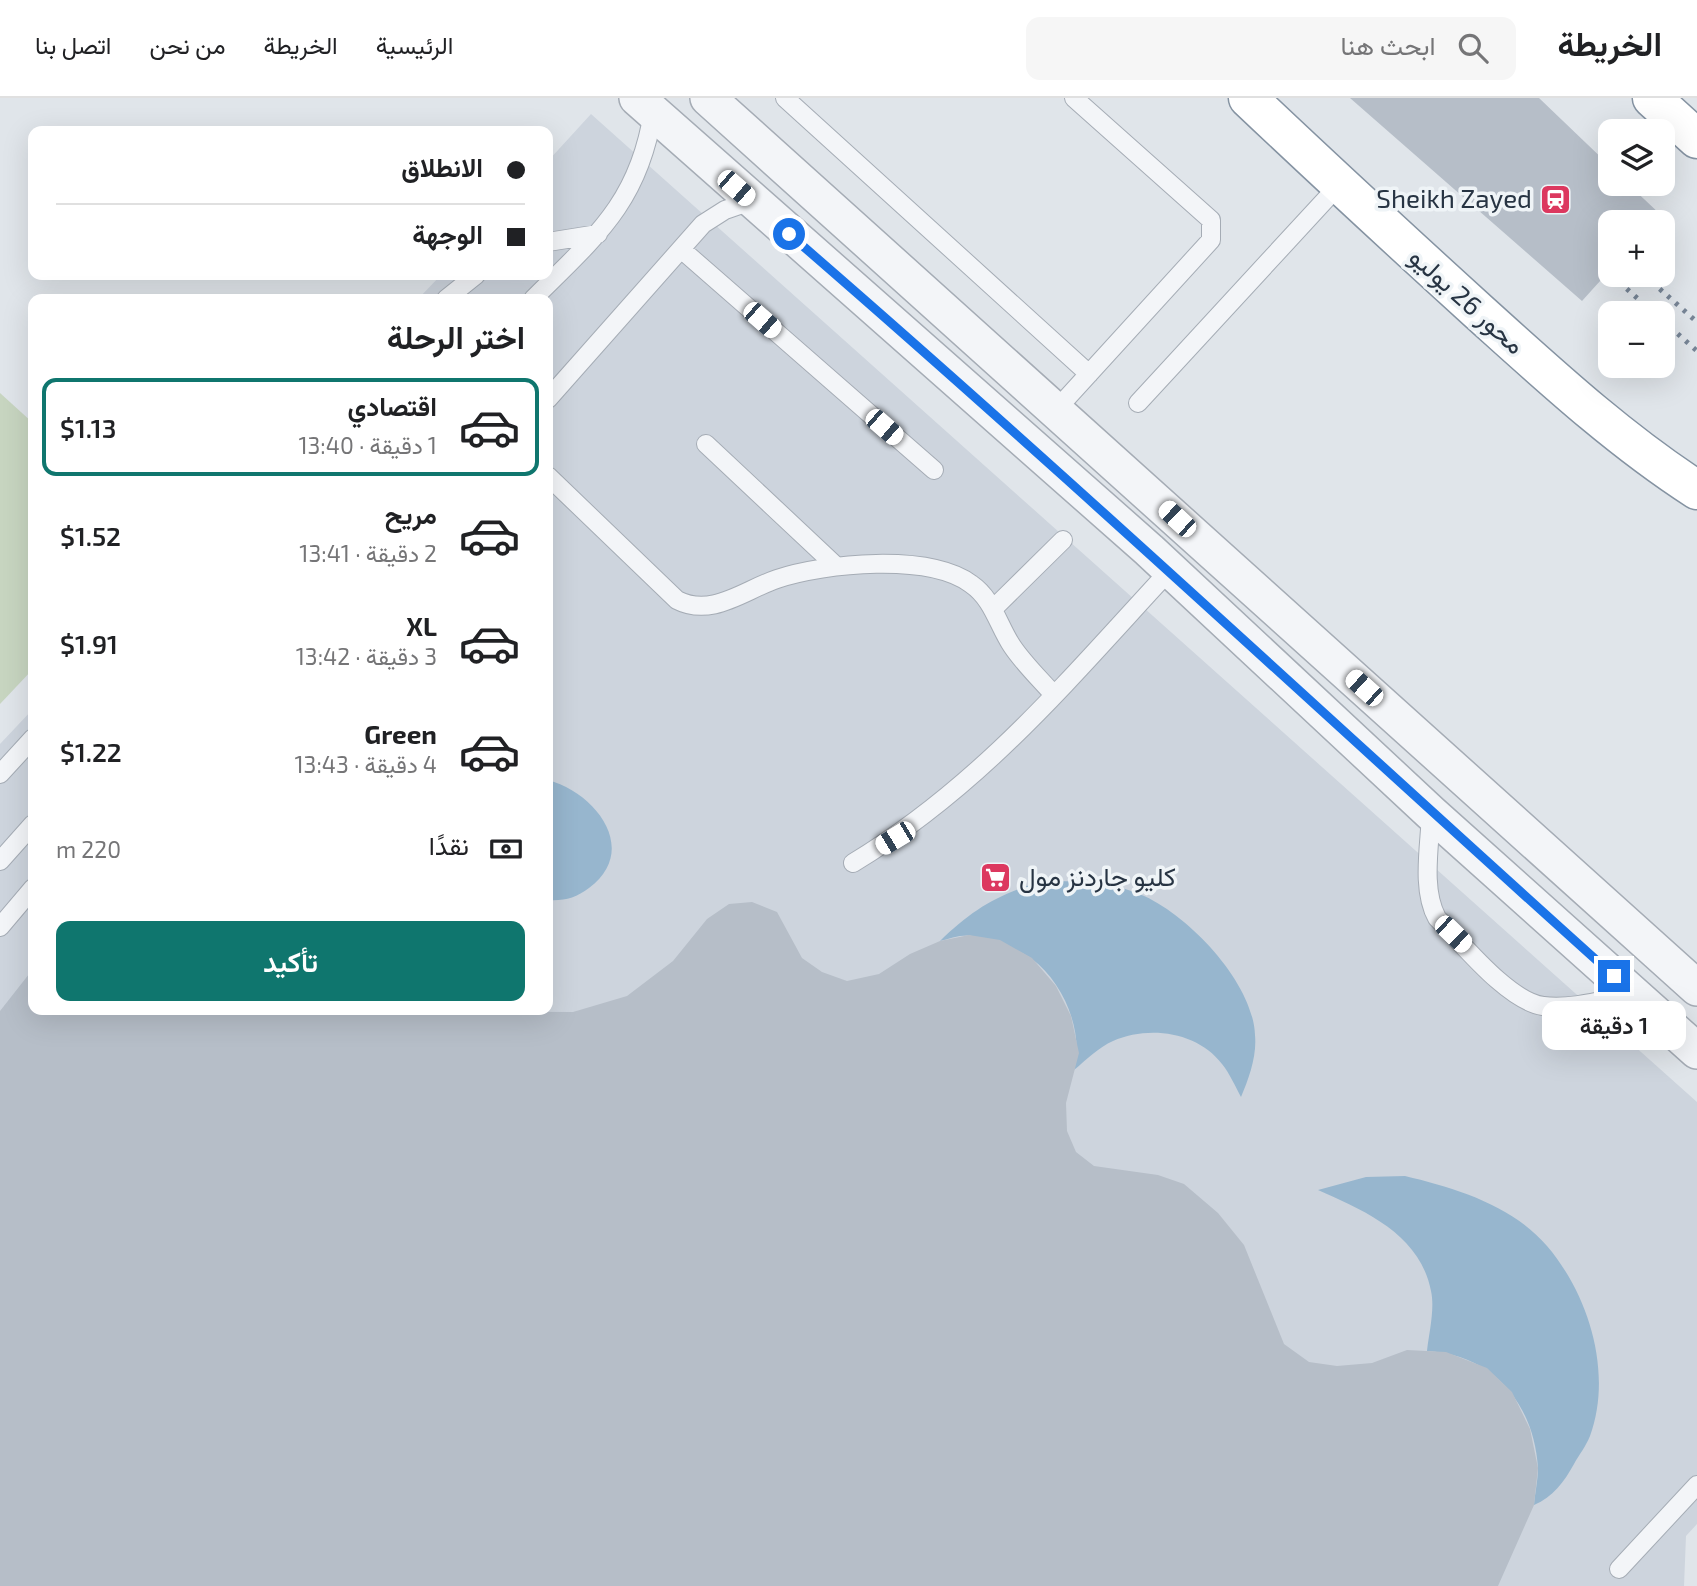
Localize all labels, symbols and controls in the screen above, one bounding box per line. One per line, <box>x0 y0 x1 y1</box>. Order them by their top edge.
search box <box>1026 17 1516 80</box>
text: الخريطة <box>1558 23 1662 63</box>
text: ابحث هنا <box>1341 29 1436 60</box>
icon: search <box>1454 29 1492 67</box>
text: اتصل بنا <box>35 30 111 59</box>
text: من نحن <box>149 30 225 59</box>
text: الخريطة <box>263 30 338 59</box>
text: الرئيسية <box>376 30 453 59</box>
map controls <box>1598 119 1675 378</box>
button: layers <box>1598 119 1675 196</box>
text: الانطلاق <box>401 151 483 182</box>
car <box>714 166 759 210</box>
place label: Sheikh Zayed <box>1376 182 1532 213</box>
station icon: Sheikh Zayed <box>1538 182 1572 216</box>
button: + <box>1598 210 1675 287</box>
text: الوجهة <box>412 218 483 249</box>
route start <box>773 218 805 250</box>
street label: محور 26 يوليو <box>1403 240 1532 361</box>
car <box>740 298 785 342</box>
button: − <box>1598 301 1675 378</box>
text: اختر الرحلة <box>387 317 525 355</box>
text: اقتصادي <box>348 390 437 421</box>
icon: car <box>458 396 521 459</box>
car <box>862 405 907 449</box>
text: $1.13 <box>60 412 116 443</box>
text: 1 دقيقة · 13:40 <box>298 431 437 459</box>
car <box>1155 497 1200 541</box>
text: مريح <box>385 498 437 529</box>
icon: car <box>458 504 521 567</box>
text: $1.52 <box>60 520 121 551</box>
text: 2 دقيقة · 13:41 <box>299 539 437 567</box>
text: XL <box>406 610 437 641</box>
icon: car <box>458 612 521 675</box>
text: $1.91 <box>60 628 118 659</box>
text: 3 دقيقة · 13:42 <box>296 642 437 670</box>
car <box>1342 666 1387 710</box>
text: Green <box>364 718 437 749</box>
icon: car <box>458 720 521 783</box>
text: $1.22 <box>60 736 122 767</box>
text: 4 دقيقة · 13:43 <box>294 750 437 778</box>
car <box>872 818 919 858</box>
text: نقدًا <box>429 829 469 860</box>
icon: cash <box>487 830 525 868</box>
text: 220 m <box>56 835 121 863</box>
supermarket icon: كليو جاردنز مول <box>979 860 1013 894</box>
place label: كليو جاردنز مول <box>1019 860 1176 893</box>
car <box>1431 912 1476 956</box>
button: تأكيد <box>56 921 525 1001</box>
route end <box>1598 960 1630 992</box>
callout: 1 دقيقة <box>1542 1001 1686 1050</box>
text: 1 دقيقة <box>1580 1011 1648 1039</box>

